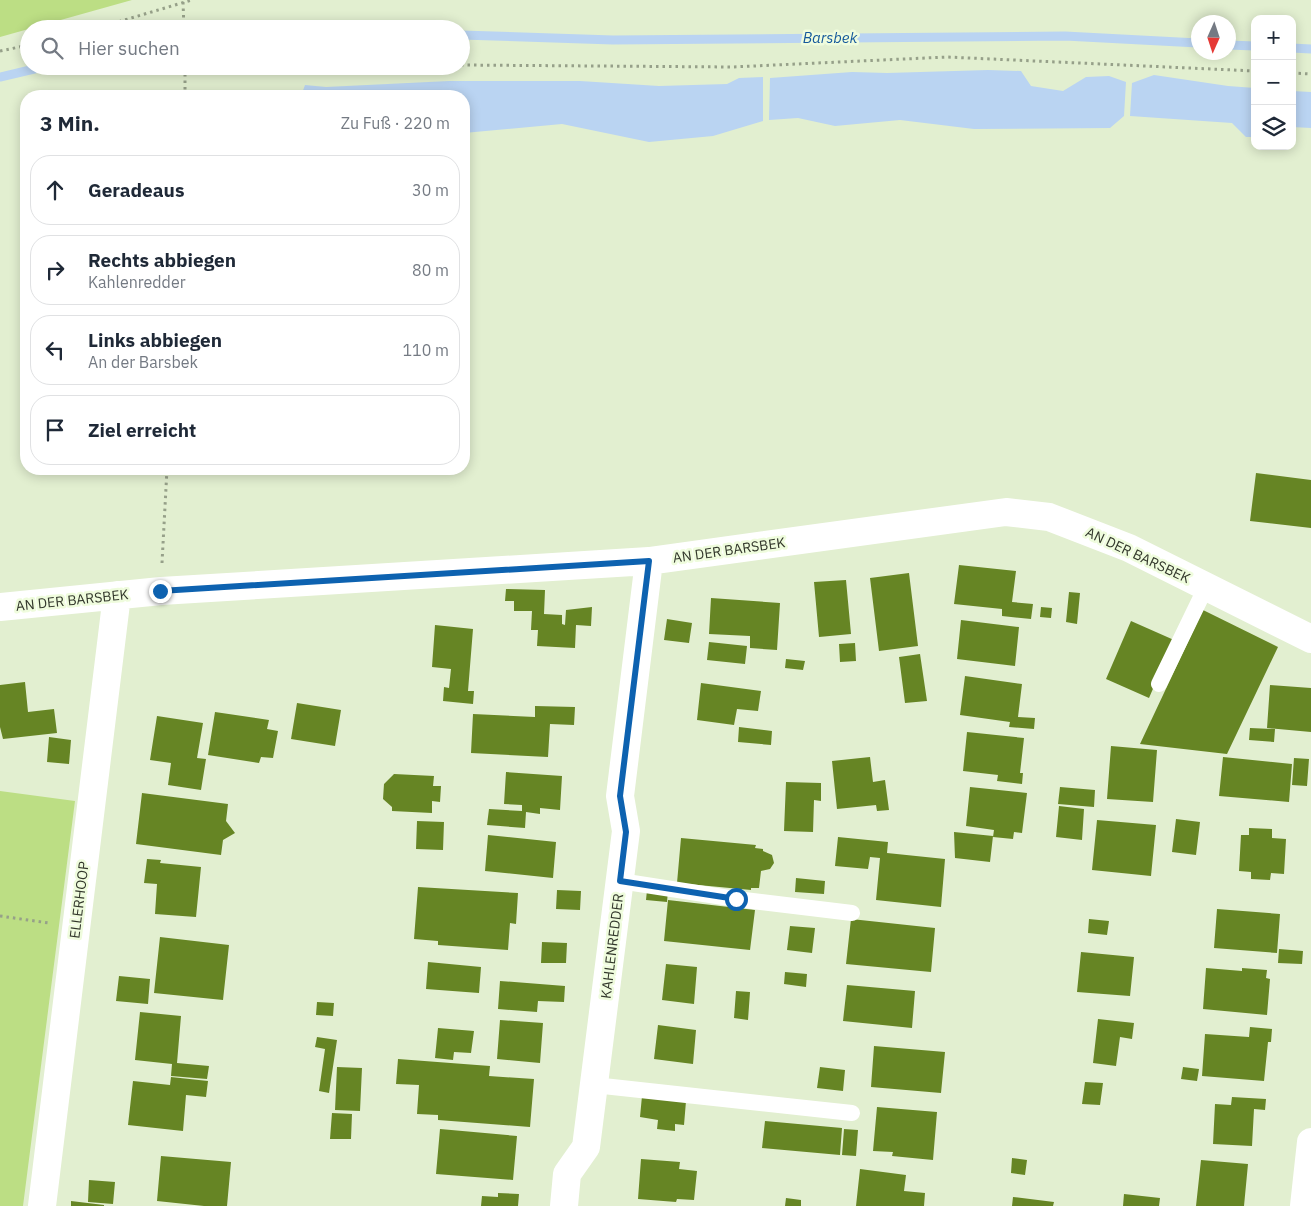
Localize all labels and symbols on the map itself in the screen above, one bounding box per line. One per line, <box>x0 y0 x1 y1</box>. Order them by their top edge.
north arrow <box>1191 15 1236 60</box>
water label: Barsbek <box>803 28 858 47</box>
street label: AN DER BARSBEK <box>1083 523 1193 587</box>
street label: AN DER BARSBEK <box>672 533 786 567</box>
route end <box>149 580 172 603</box>
street label: AN DER BARSBEK <box>15 585 129 615</box>
street label: ELLERHOOP <box>65 860 93 940</box>
route start <box>725 888 748 911</box>
street label: KAHLENREDDER <box>597 892 627 1000</box>

